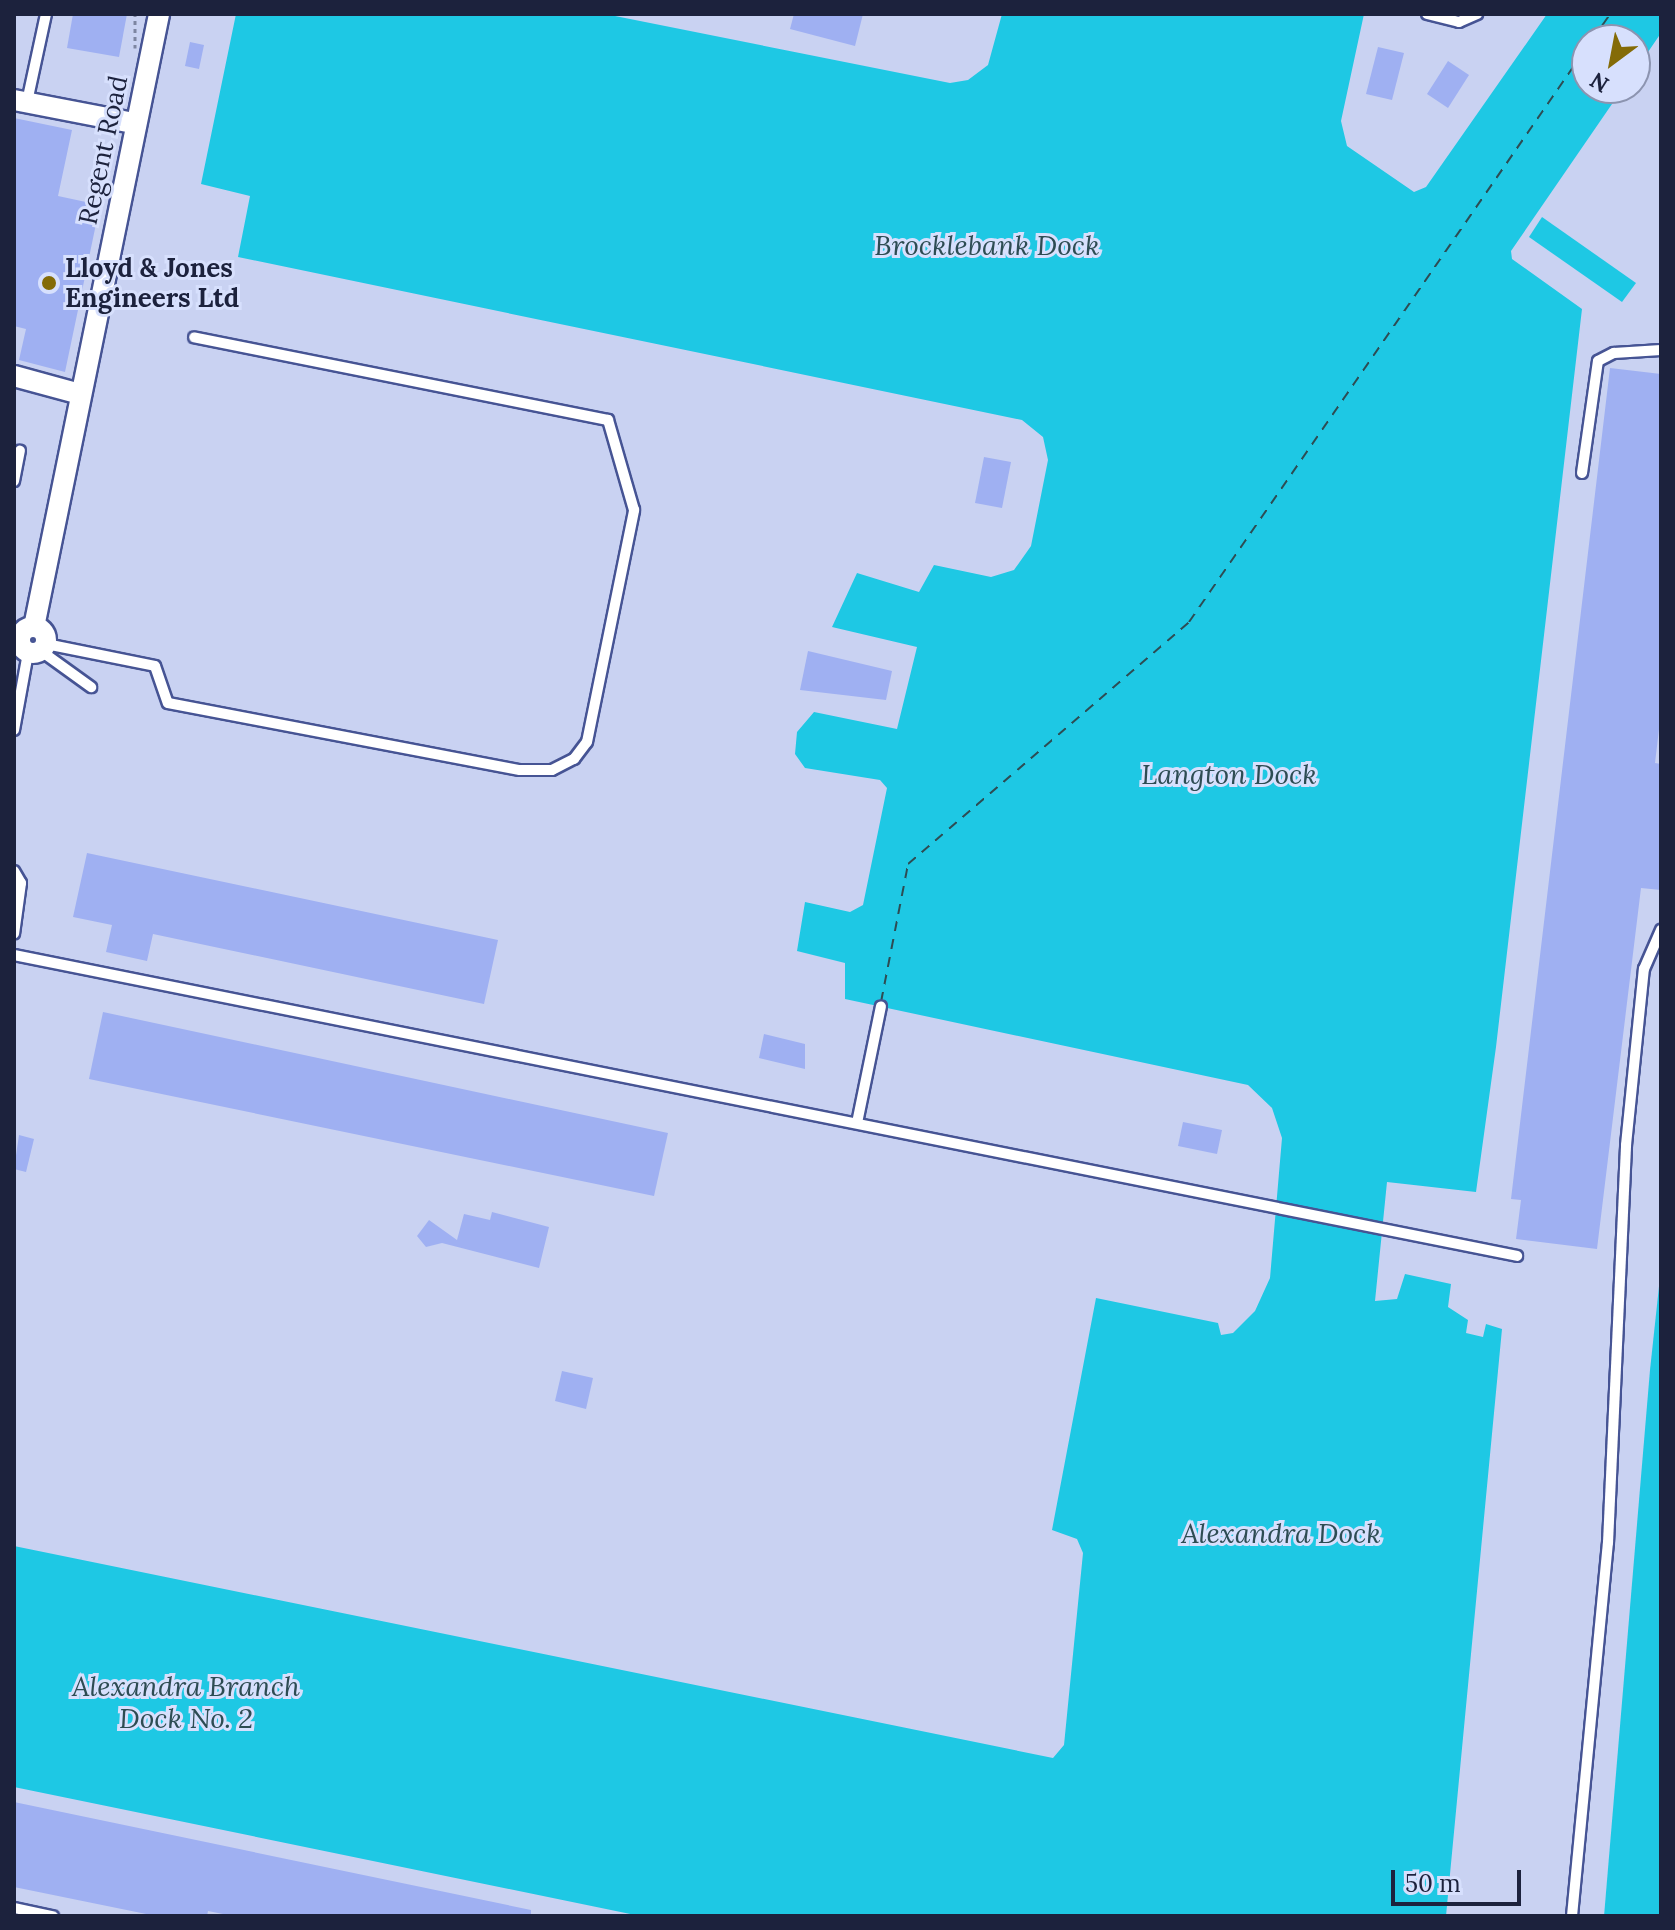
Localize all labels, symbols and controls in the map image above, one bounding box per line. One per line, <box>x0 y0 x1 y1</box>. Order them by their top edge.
north arrow <box>1571 24 1651 104</box>
text: N <box>1585 66 1614 99</box>
street label: Regent Road <box>72 73 134 227</box>
water label: Brocklebank Dock <box>874 228 1100 262</box>
place label: Lloyd & Jones Engineers Ltd <box>65 252 239 314</box>
marker: Lloyd & Jones Engineers Ltd <box>40 274 58 292</box>
water label: Langton Dock <box>1141 757 1317 791</box>
water label: Alexandra Dock <box>1181 1516 1381 1550</box>
water label: Alexandra Branch Dock No. 2 <box>72 1669 300 1735</box>
scale bar <box>1395 1854 1525 1904</box>
text: 50 m <box>1405 1868 1461 1899</box>

